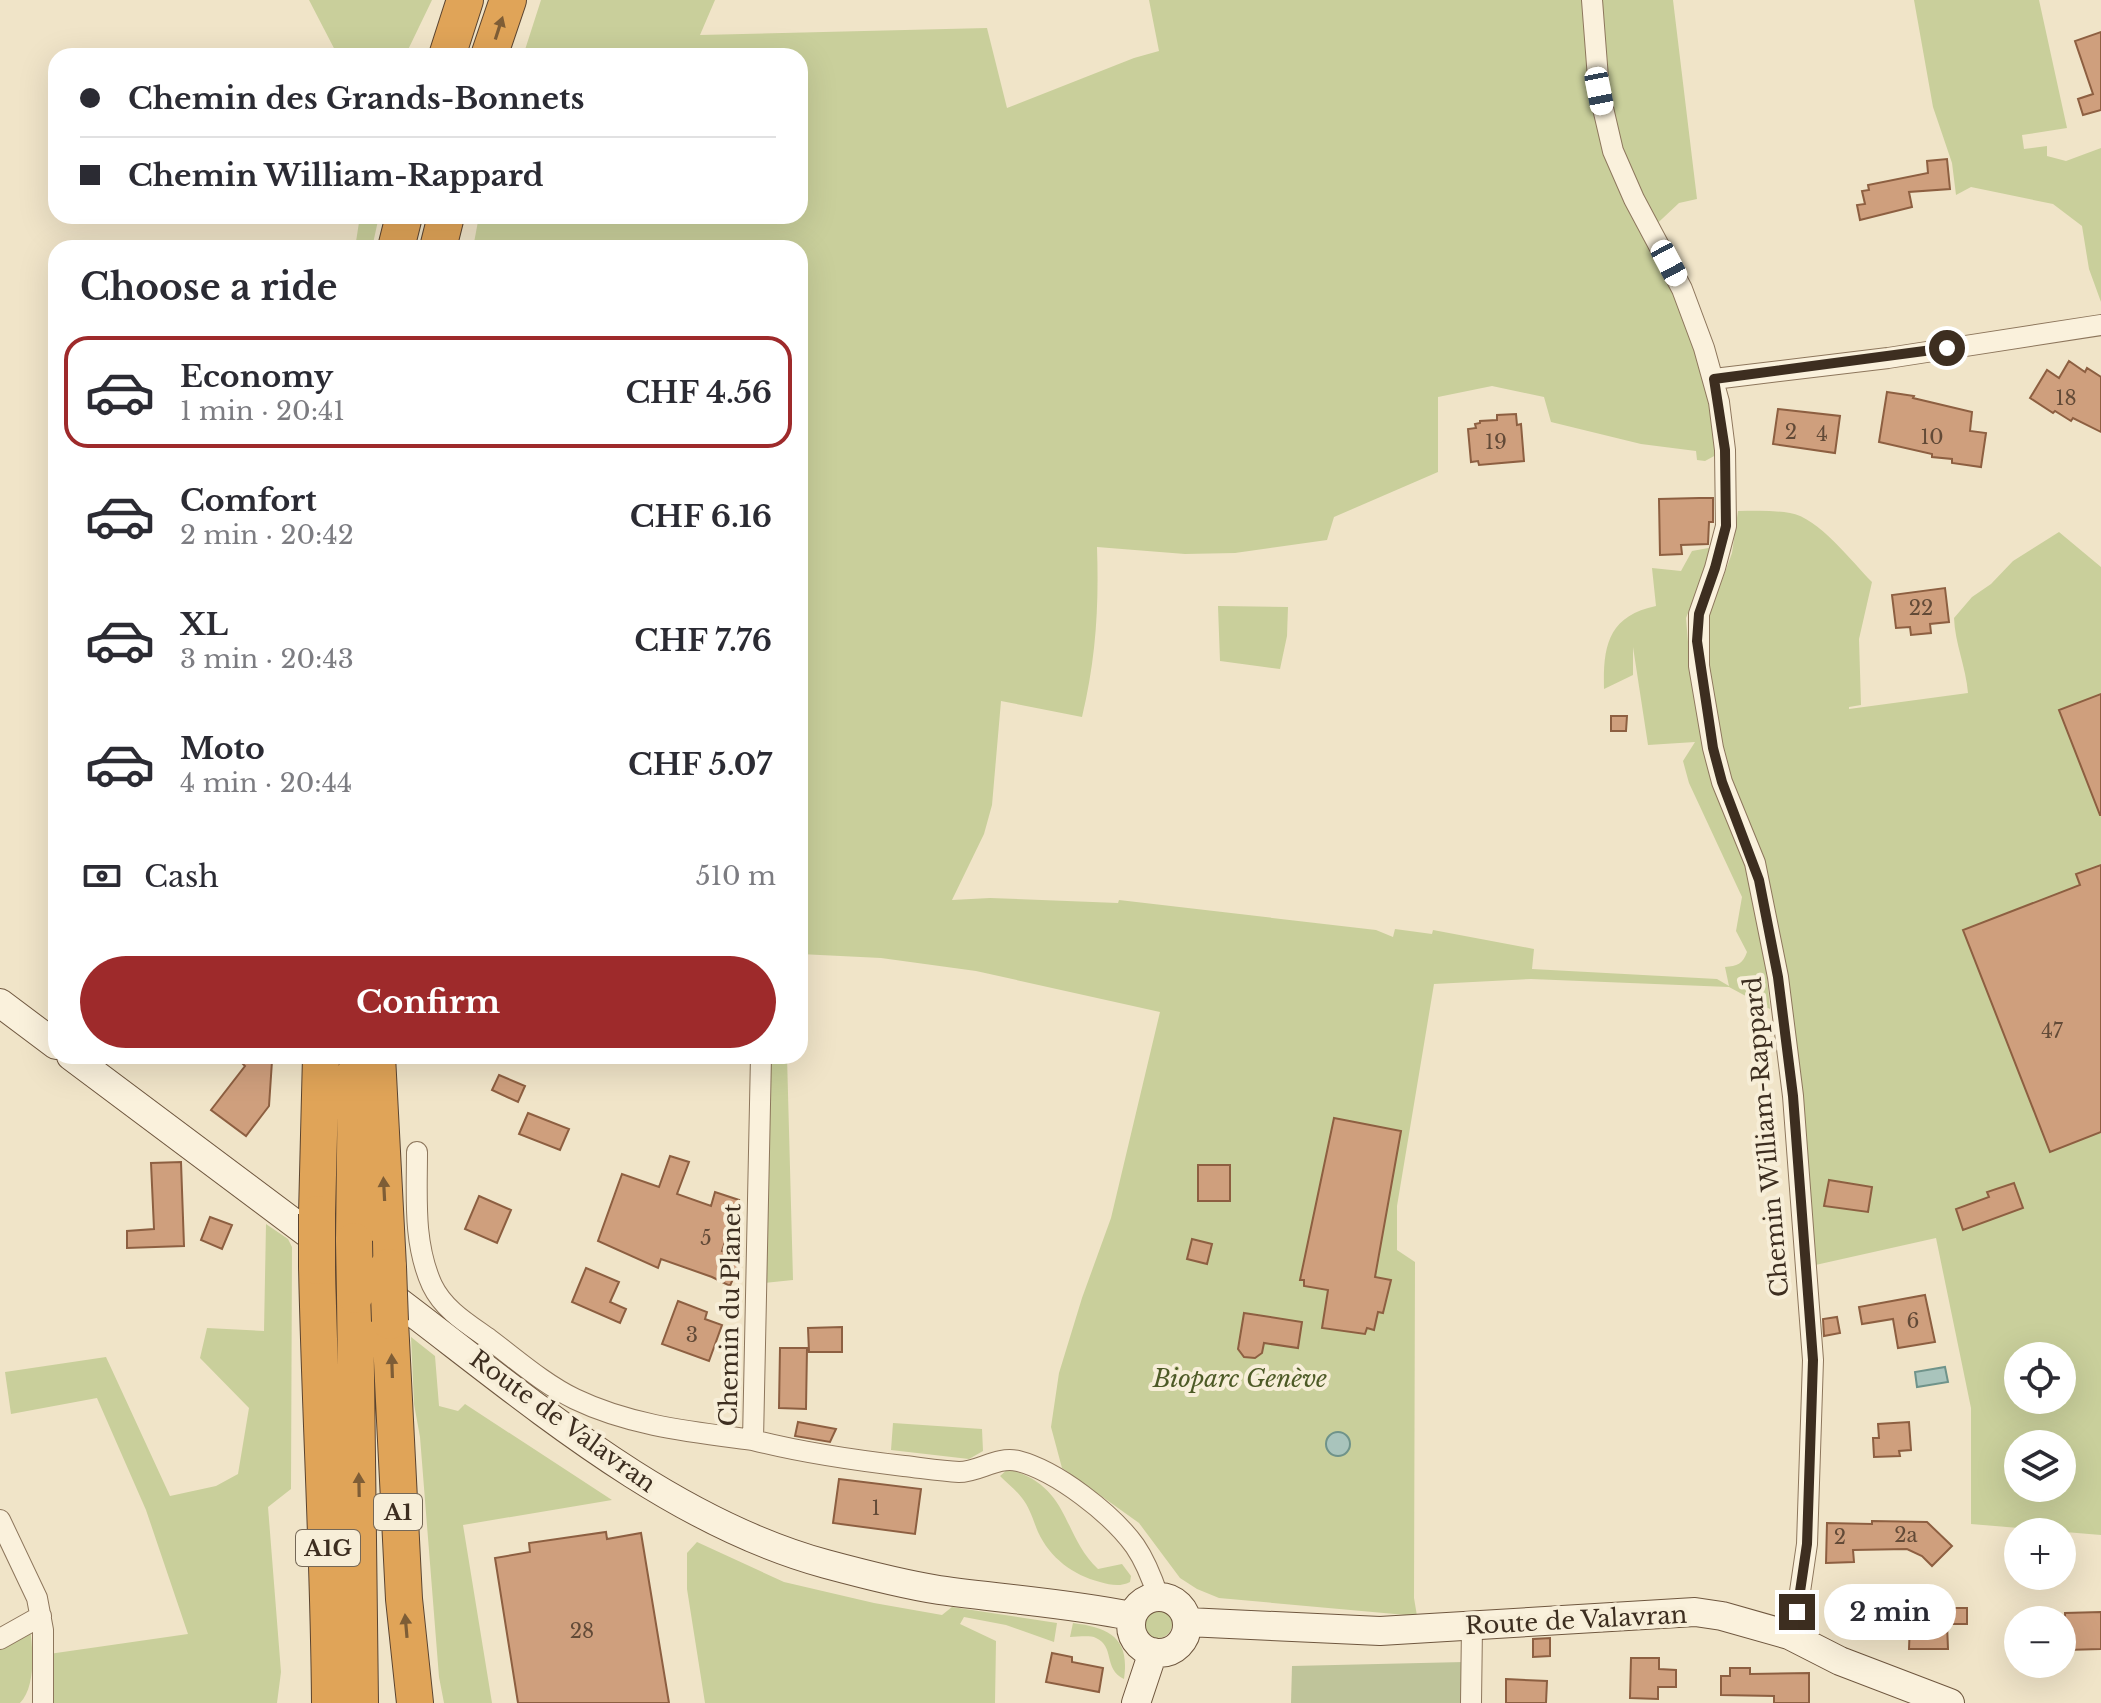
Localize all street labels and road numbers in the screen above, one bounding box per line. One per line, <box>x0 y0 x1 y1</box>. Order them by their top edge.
street label: Chemin William-Rappard <box>1738 976 1794 1298</box>
street label: Chemin du Planet <box>714 1203 746 1427</box>
street label: Route de Valavran <box>465 1344 661 1498</box>
road number: A1 <box>374 1494 422 1530</box>
road number: A1G <box>296 1530 360 1566</box>
street label: Route de Valavran <box>1464 1600 1688 1640</box>

